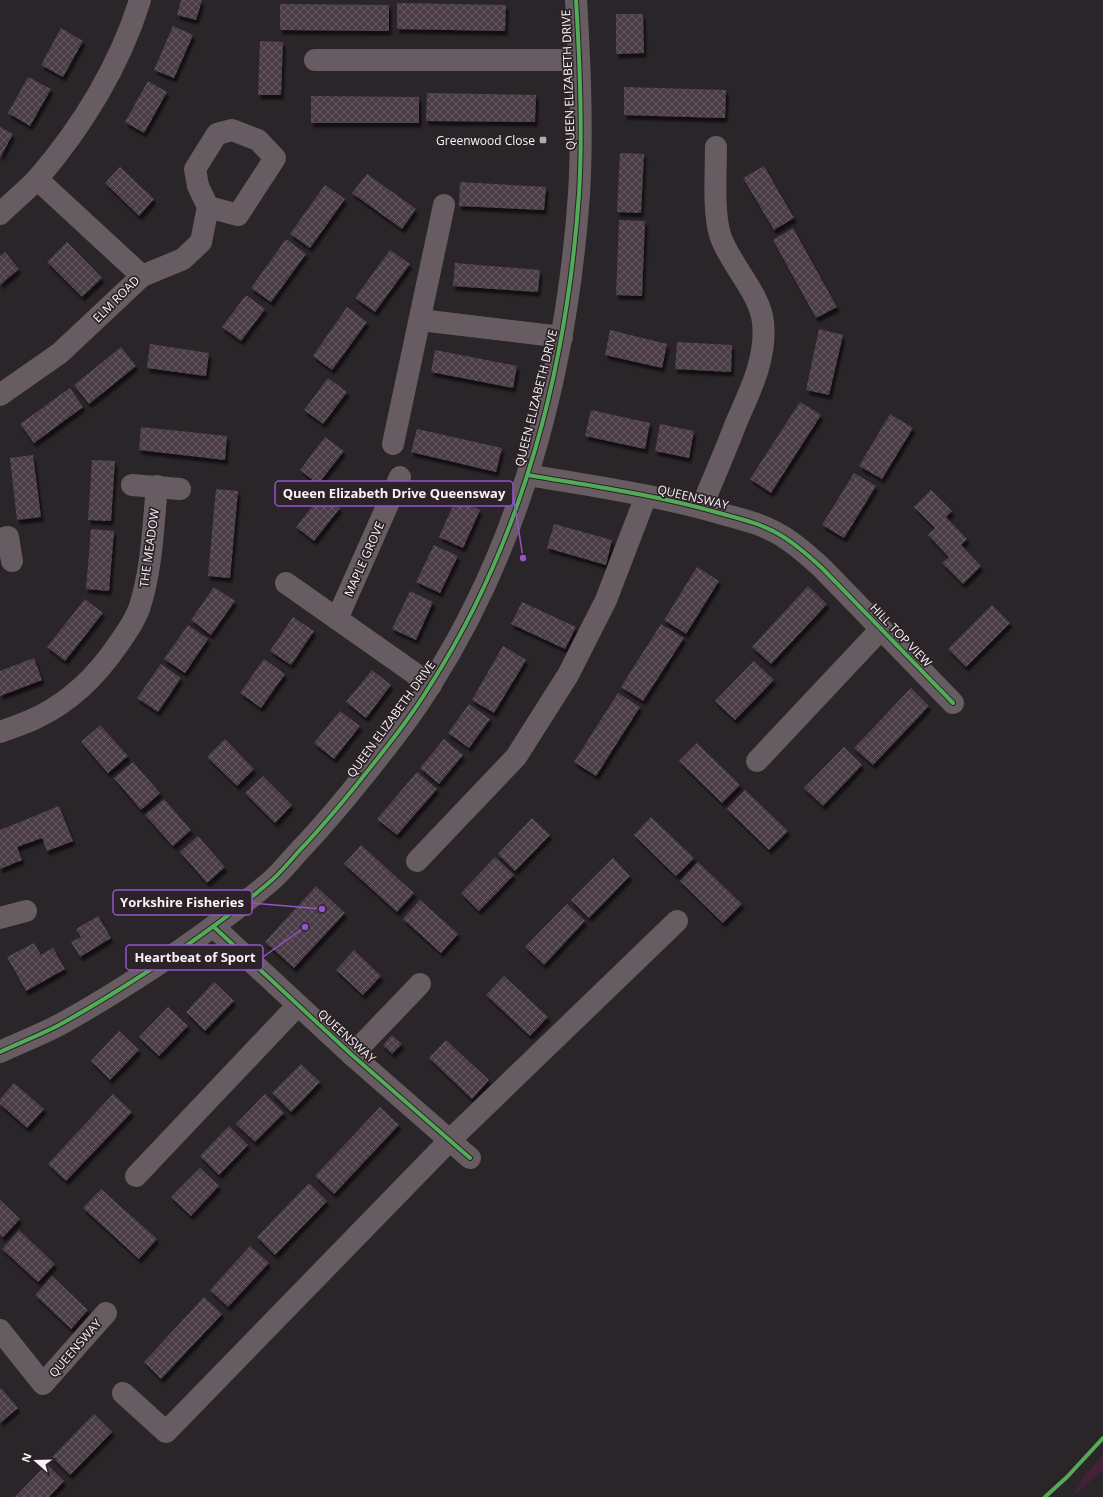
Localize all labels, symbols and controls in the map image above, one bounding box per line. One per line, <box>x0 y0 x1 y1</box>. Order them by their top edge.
street label: QUEEN ELIZABETH DRIVE <box>557 9 579 151</box>
place label: Greenwood Close <box>436 132 535 149</box>
marker: Greenwood Close <box>538 135 548 145</box>
street label: ELM ROAD <box>89 272 143 326</box>
street label: QUEEN ELIZABETH DRIVE <box>511 328 561 468</box>
callout: Queen Elizabeth Drive Queensway <box>275 481 513 506</box>
street label: QUEENSWAY <box>656 481 730 513</box>
text: Queen Elizabeth Drive Queensway <box>283 484 506 502</box>
street label: THE MEADOW <box>135 507 163 589</box>
street label: MAPLE GROVE <box>340 519 388 599</box>
street label: HILL TOP VIEW <box>866 599 936 671</box>
street label: QUEEN ELIZABETH DRIVE <box>343 657 439 781</box>
callout: Yorkshire Fisheries <box>113 890 252 915</box>
text: Yorkshire Fisheries <box>120 893 244 911</box>
callout: Heartbeat of Sport <box>126 945 263 970</box>
text: Heartbeat of Sport <box>134 948 256 966</box>
street label: QUEENSWAY <box>314 1005 380 1067</box>
street label: QUEENSWAY <box>45 1315 105 1381</box>
north arrow <box>16 1441 56 1481</box>
text: N <box>18 1451 35 1464</box>

